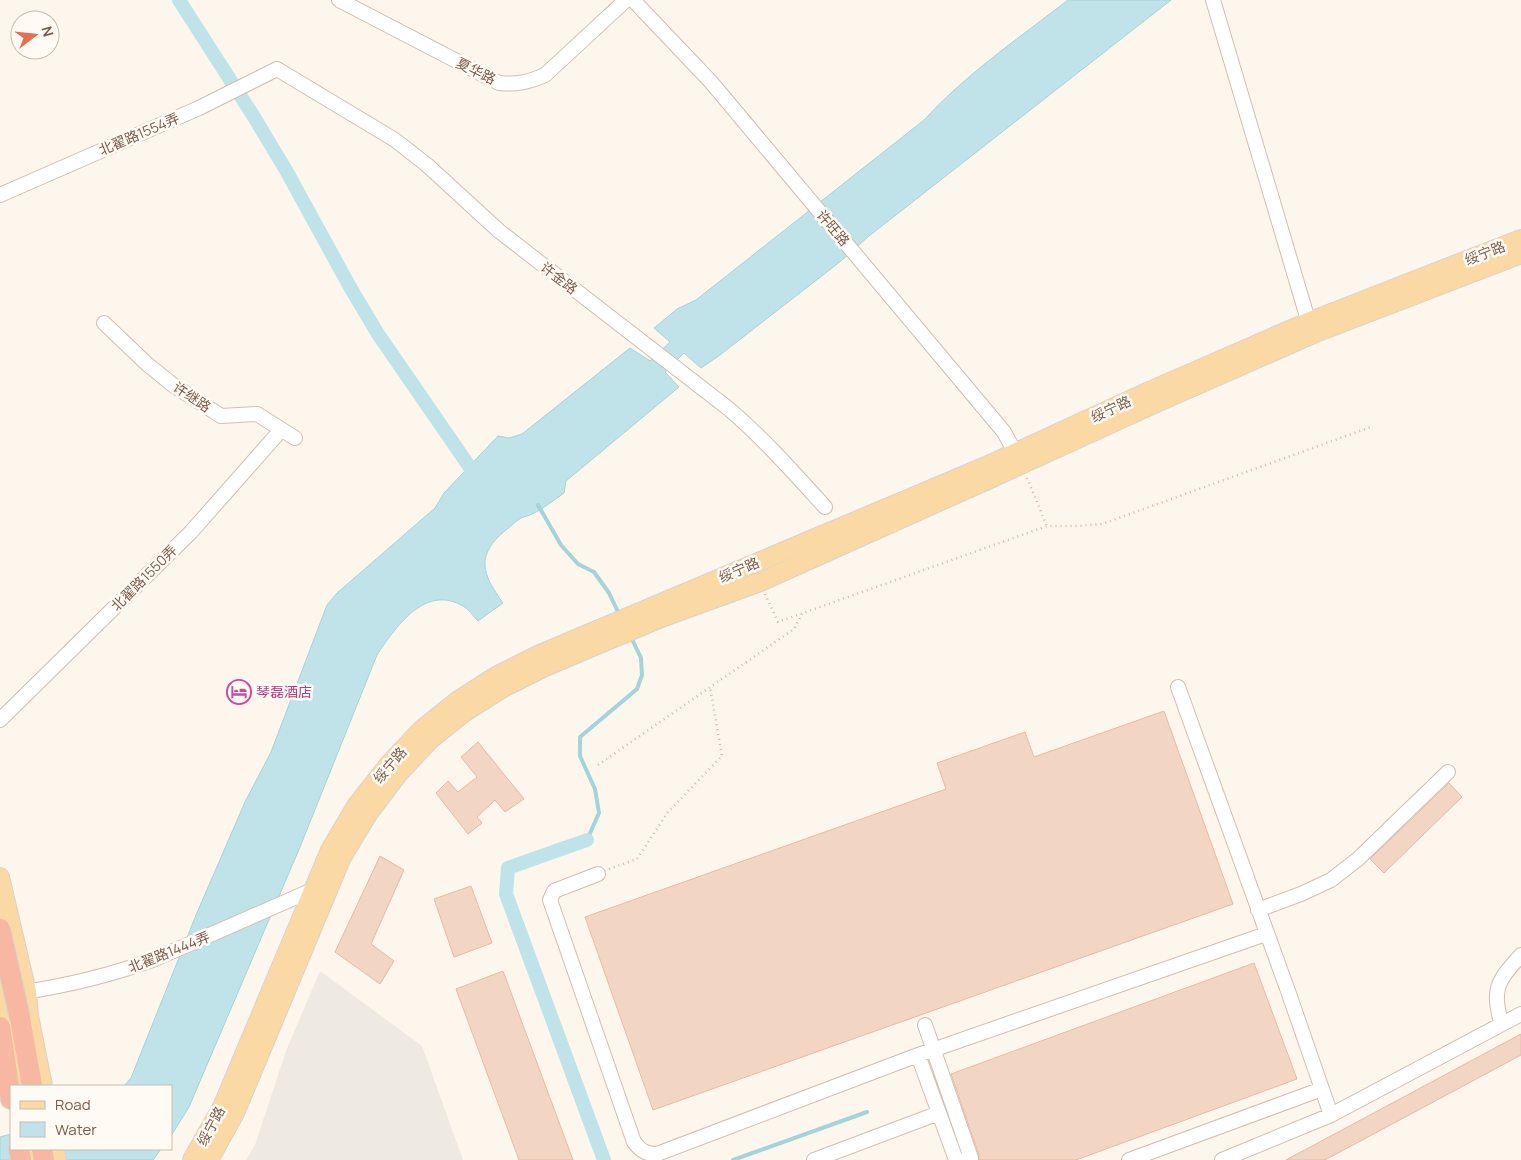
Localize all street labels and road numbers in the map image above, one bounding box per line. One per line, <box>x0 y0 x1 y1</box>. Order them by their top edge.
street label: 夏华路 <box>453 53 499 88</box>
street label: 北翟路1554弄 <box>96 108 182 159</box>
street label: 许旺路 <box>813 205 854 250</box>
street label: 绥宁路 <box>1462 236 1508 269</box>
street label: 许金路 <box>537 257 582 298</box>
street label: 许继路 <box>170 377 215 416</box>
street label: 绥宁路 <box>1088 391 1134 426</box>
street label: 北翟路1550弄 <box>106 540 181 615</box>
street label: 绥宁路 <box>716 553 762 586</box>
street label: 绥宁路 <box>369 743 411 787</box>
street label: 北翟路1444弄 <box>125 927 212 977</box>
street label: 绥宁路 <box>192 1103 229 1149</box>

